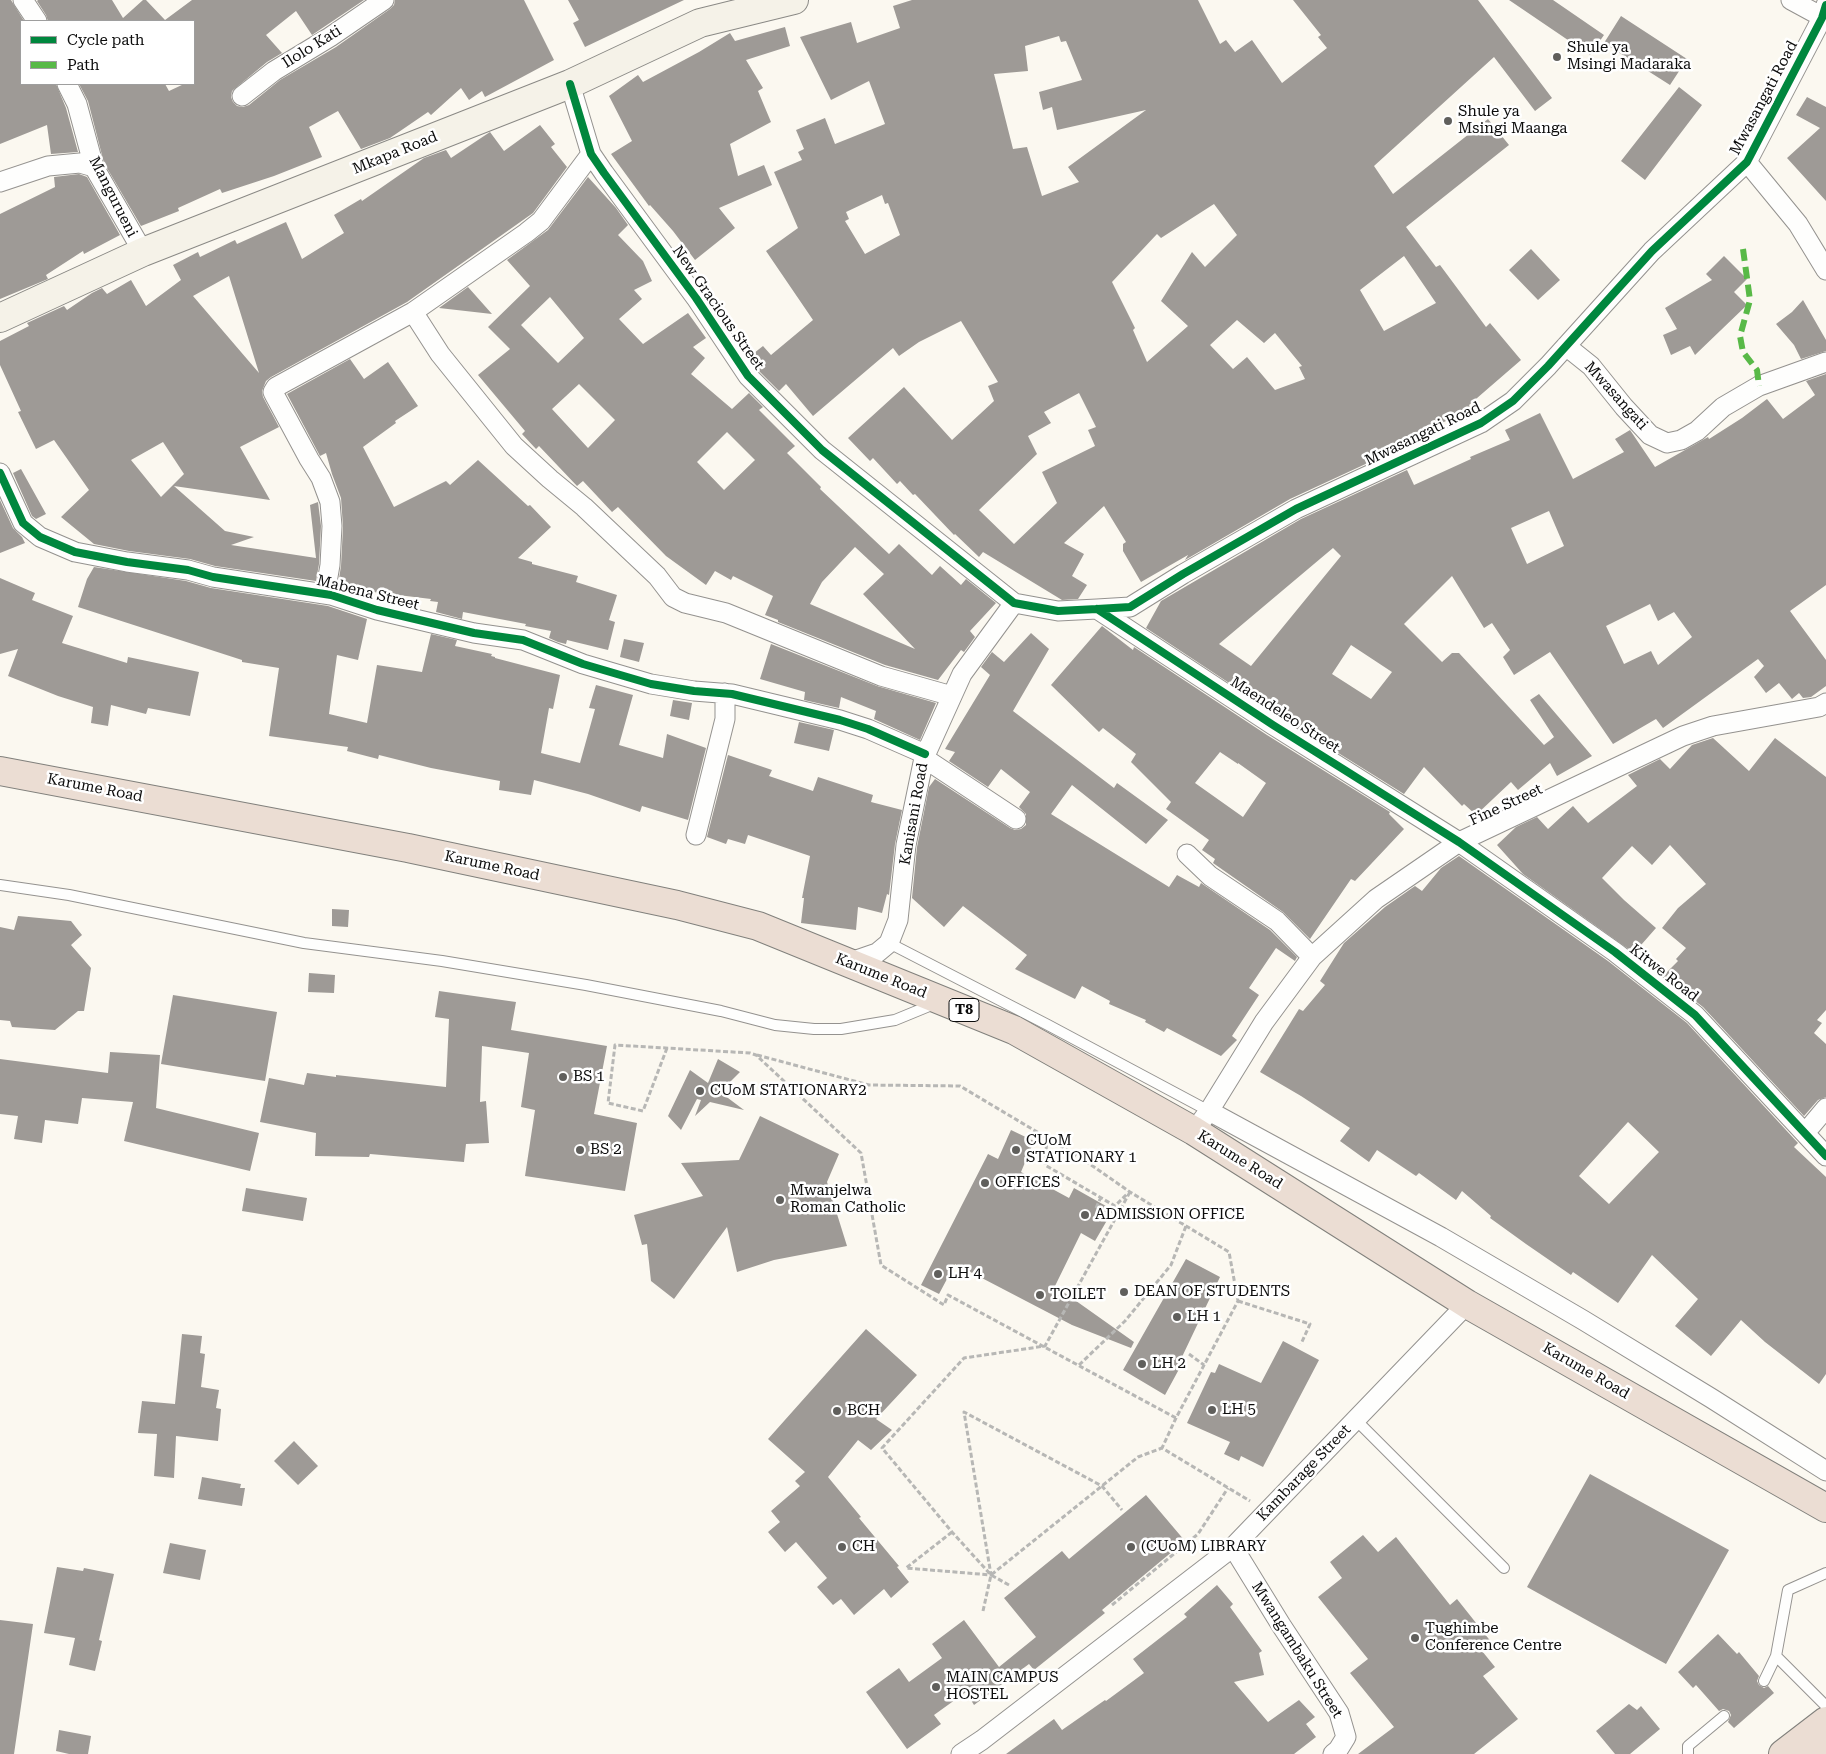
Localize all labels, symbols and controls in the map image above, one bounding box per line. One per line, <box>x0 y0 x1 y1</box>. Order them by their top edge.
legend <box>20 20 195 85</box>
street label: Ilolo Kati <box>279 22 345 72</box>
text: Cycle path <box>67 31 144 49</box>
street label: Mwasangati Road <box>1726 38 1802 158</box>
place label: Shule ya Msingi Madaraka <box>1567 39 1691 74</box>
marker: Shule ya Msingi Madaraka <box>1551 51 1563 63</box>
text: Path <box>67 56 100 74</box>
place label: Shule ya Msingi Maanga <box>1458 103 1567 138</box>
marker: Shule ya Msingi Maanga <box>1442 115 1454 127</box>
street label: Mkapa Road <box>350 128 440 178</box>
street label: Mangurueni <box>85 154 141 240</box>
street label: New Gracious Street <box>668 242 768 374</box>
street label: Mwasangati <box>1581 358 1651 434</box>
street label: Mwasangati Road <box>1362 398 1484 470</box>
street label: Mabena Street <box>315 572 421 614</box>
street label: Maendeleo Street <box>1227 673 1343 757</box>
street label: Kanisani Road <box>896 761 932 867</box>
street label: Karume Road <box>46 770 144 806</box>
street label: Fine Street <box>1467 780 1545 830</box>
street label: Karume Road <box>443 847 541 885</box>
street label: Kitwe Road <box>1626 941 1702 1005</box>
street label: Karume Road <box>833 950 929 1002</box>
road number: T8 <box>949 998 979 1022</box>
place label: BS 1 <box>573 1068 605 1086</box>
marker: BS 1 <box>557 1071 569 1083</box>
place label: CUoM STATIONARY2 <box>710 1082 867 1100</box>
marker: CUoM STATIONARY2 <box>694 1085 706 1097</box>
street label: Karume Road <box>1194 1127 1286 1193</box>
place label: CUoM STATIONARY 1 <box>1026 1132 1137 1167</box>
place label: BS 2 <box>590 1141 622 1159</box>
marker: BS 2 <box>574 1144 586 1156</box>
marker: CUoM STATIONARY 1 <box>1010 1144 1022 1156</box>
place label: OFFICES <box>995 1174 1060 1192</box>
marker: OFFICES <box>979 1177 991 1189</box>
place label: Mwanjelwa Roman Catholic <box>790 1182 906 1217</box>
marker: Mwanjelwa Roman Catholic <box>774 1194 786 1206</box>
place label: ADMISSION OFFICE <box>1095 1206 1245 1224</box>
marker: ADMISSION OFFICE <box>1079 1209 1091 1221</box>
place label: LH 4 <box>948 1265 982 1283</box>
marker: LH 4 <box>932 1268 944 1280</box>
place label: DEAN OF STUDENTS <box>1134 1283 1290 1301</box>
place label: TOILET <box>1050 1286 1106 1304</box>
marker: DEAN OF STUDENTS <box>1118 1286 1130 1298</box>
marker: TOILET <box>1034 1289 1046 1301</box>
place label: LH 1 <box>1187 1308 1221 1326</box>
marker: LH 1 <box>1171 1311 1183 1323</box>
street label: Karume Road <box>1540 1339 1632 1403</box>
place label: LH 2 <box>1152 1355 1186 1373</box>
marker: LH 2 <box>1136 1358 1148 1370</box>
place label: LH 5 <box>1222 1401 1256 1419</box>
place label: BCH <box>847 1402 880 1420</box>
marker: LH 5 <box>1206 1404 1218 1416</box>
marker: BCH <box>831 1405 843 1417</box>
street label: Kambarage Street <box>1253 1421 1355 1525</box>
place label: CH <box>852 1538 875 1556</box>
place label: (CUoM) LIBRARY <box>1141 1538 1267 1556</box>
marker: CH <box>836 1541 848 1553</box>
marker: (CUoM) LIBRARY <box>1125 1541 1137 1553</box>
street label: Mwangambaku Street <box>1248 1579 1346 1721</box>
place label: Tughimbe Conference Centre <box>1425 1620 1562 1655</box>
marker: Tughimbe Conference Centre <box>1409 1632 1421 1644</box>
place label: MAIN CAMPUS HOSTEL <box>946 1669 1059 1704</box>
marker: MAIN CAMPUS HOSTEL <box>930 1681 942 1693</box>

